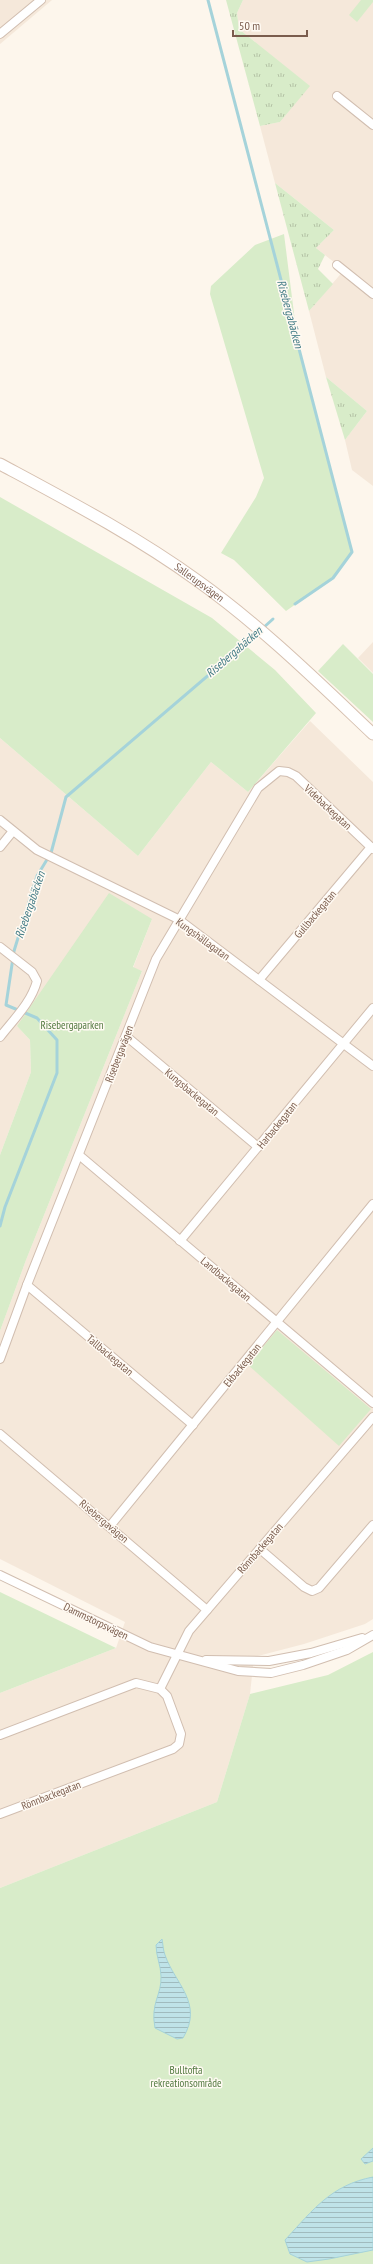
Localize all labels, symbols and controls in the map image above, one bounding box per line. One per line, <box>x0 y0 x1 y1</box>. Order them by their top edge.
scale bar <box>233 12 307 38</box>
text: 50 m <box>239 18 260 33</box>
water label: Risebergabäcken <box>274 278 307 350</box>
street label: Sallerupsvägen <box>172 560 227 605</box>
water label: Risebergabäcken <box>202 623 266 680</box>
street label: Videbackegatan <box>301 781 355 833</box>
water label: Risebergabäcken <box>11 869 48 940</box>
street label: Gullbackegatan <box>291 887 339 941</box>
street label: Kungshällagatan <box>173 915 233 963</box>
park label: Risebergaparken <box>40 1018 104 1032</box>
street label: Risebergavägen <box>102 1023 136 1085</box>
street label: Kungsbackegatan <box>162 1065 222 1119</box>
street label: Harbackegatan <box>254 1099 300 1151</box>
street label: Landbackegatan <box>198 1254 254 1304</box>
street label: Tallbackegatan <box>84 1331 136 1379</box>
street label: Ekbackegatan <box>220 1340 264 1390</box>
street label: Risebergavägen <box>76 1496 132 1546</box>
street label: Rönnbackegatan <box>234 1520 286 1576</box>
street label: Dammstorpsvägen <box>61 1599 131 1643</box>
street label: Rönnbackegatan <box>19 1777 83 1813</box>
park label: Bulltofta rekreationsområde <box>150 2063 222 2090</box>

